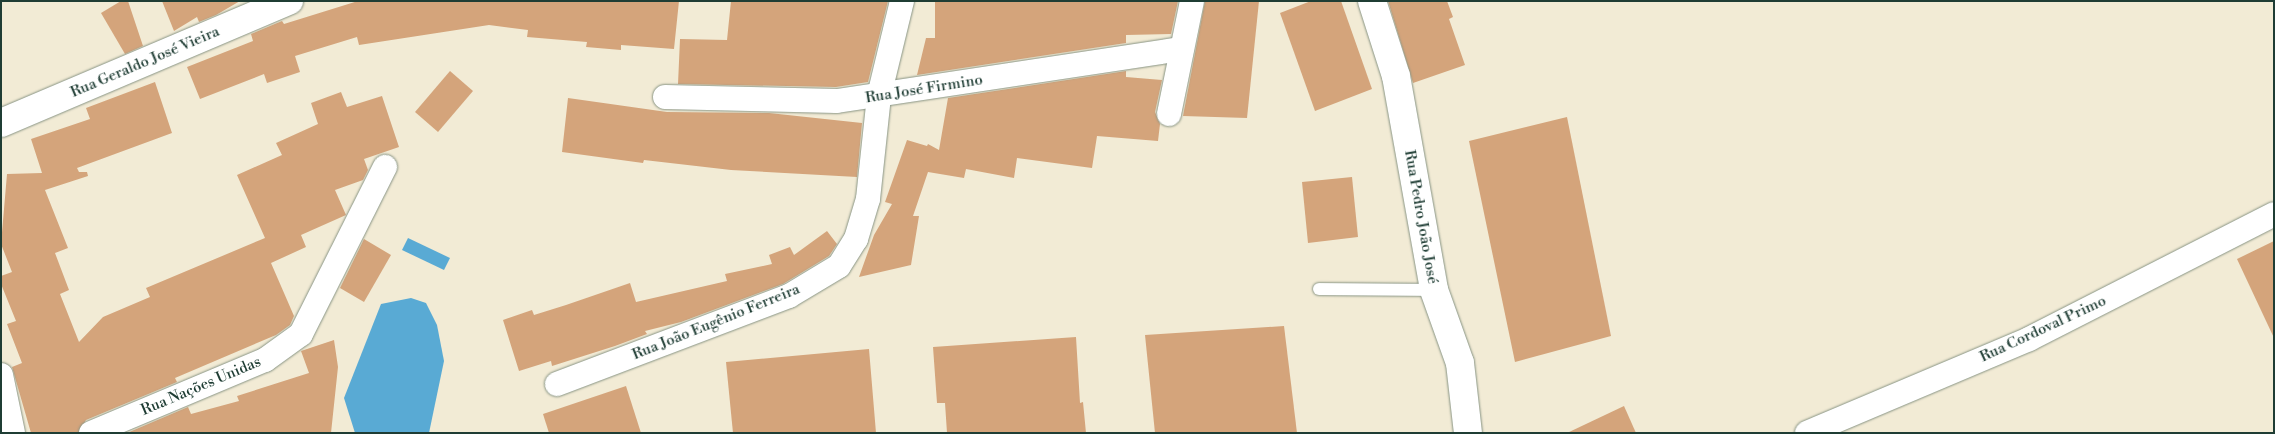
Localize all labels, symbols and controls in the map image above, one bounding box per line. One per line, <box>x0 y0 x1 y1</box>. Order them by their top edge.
street label: Rua Geraldo José Vieira <box>68 22 222 102</box>
street label: Rua José Firmino <box>864 71 984 107</box>
street label: Rua Pedro João José <box>1400 149 1442 285</box>
street label: Rua João Eugênio Ferreira <box>630 280 802 364</box>
street label: Rua Cordoval Primo <box>1977 292 2109 366</box>
street label: Rua Nações Unidas <box>138 353 264 419</box>

